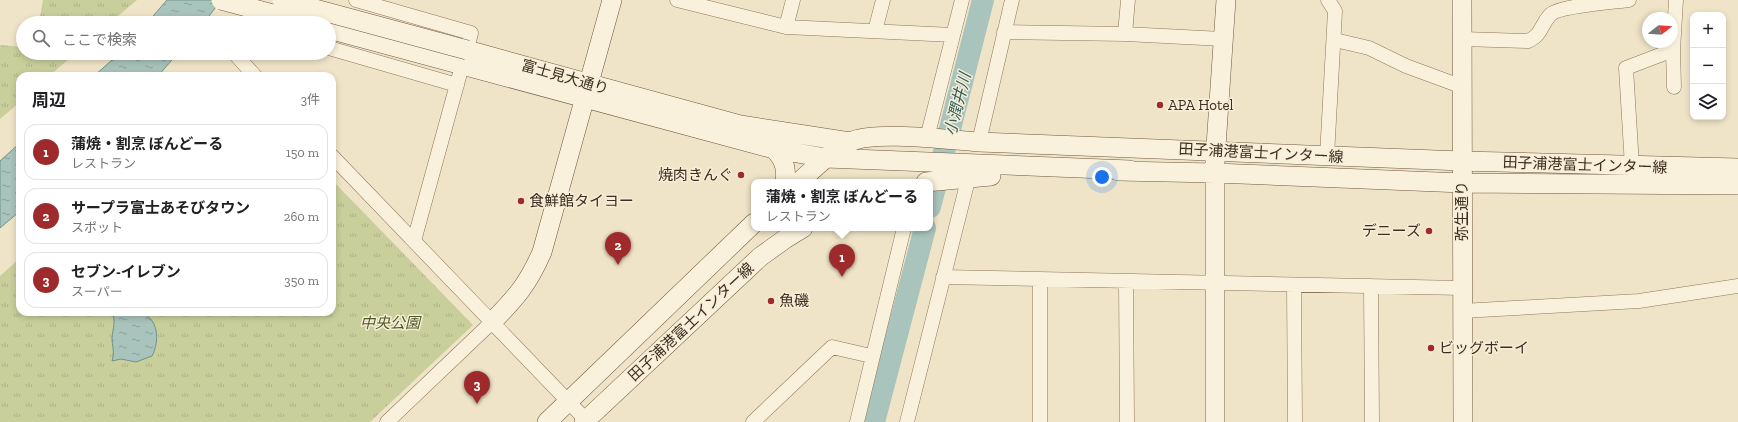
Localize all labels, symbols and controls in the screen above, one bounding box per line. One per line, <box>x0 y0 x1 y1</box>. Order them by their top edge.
north arrow <box>1642 12 1678 48</box>
map controls <box>1690 12 1726 120</box>
button: + <box>1690 12 1726 48</box>
search box <box>16 16 336 60</box>
icon: search <box>30 27 52 49</box>
text: ここで検索 <box>62 31 137 49</box>
button: − <box>1690 48 1726 84</box>
street label: 富士見大通り <box>519 56 611 98</box>
water label: 小潤井川 <box>941 69 975 137</box>
button: layers <box>1690 84 1726 120</box>
text: 周辺 <box>32 90 66 110</box>
text: 3件 <box>301 92 320 107</box>
place label: APA Hotel <box>1168 96 1234 114</box>
marker: APA Hotel <box>1155 100 1165 110</box>
text: 蒲焼・割烹 ぼんどーる <box>71 135 223 153</box>
street label: 田子浦港富士インター線 <box>1178 140 1344 166</box>
text: 1 <box>43 145 49 160</box>
text: 150 m <box>286 145 319 160</box>
street label: 田子浦港富士インター線 <box>1502 153 1668 177</box>
text: レストラン <box>71 156 136 171</box>
place label: 焼肉きんぐ <box>658 166 733 184</box>
your location <box>1092 167 1112 187</box>
marker: 焼肉きんぐ <box>736 170 746 180</box>
popup <box>751 179 933 231</box>
street label: 弥生通り <box>1453 181 1471 241</box>
text: 蒲焼・割烹 ぼんどーる <box>766 188 918 206</box>
place label: 食鮮館タイヨー <box>529 192 634 210</box>
marker: 食鮮館タイヨー <box>516 196 526 206</box>
text: サープラ富士あそびタウン <box>71 199 250 217</box>
text: 2 <box>43 209 49 224</box>
text: 260 m <box>284 209 319 224</box>
text: レストラン <box>766 209 831 224</box>
text: スポット <box>71 220 123 235</box>
place label: デニーズ <box>1362 222 1421 240</box>
marker: デニーズ <box>1424 226 1434 236</box>
pin: 2 <box>605 232 631 265</box>
pin: 1 <box>829 244 855 277</box>
street label: 田子浦港富士インター線 <box>625 259 757 385</box>
text: セブン-イレブン <box>71 263 181 281</box>
text: 3 <box>43 273 49 288</box>
text: 350 m <box>284 273 319 288</box>
text: スーパー <box>71 284 123 299</box>
place label: 魚磯 <box>779 292 809 310</box>
marker: 魚磯 <box>766 296 776 306</box>
park label: 中央公園 <box>360 314 422 332</box>
place label: ビッグボーイ <box>1439 339 1529 357</box>
marker: ビッグボーイ <box>1426 343 1436 353</box>
pin: 3 <box>464 371 490 404</box>

